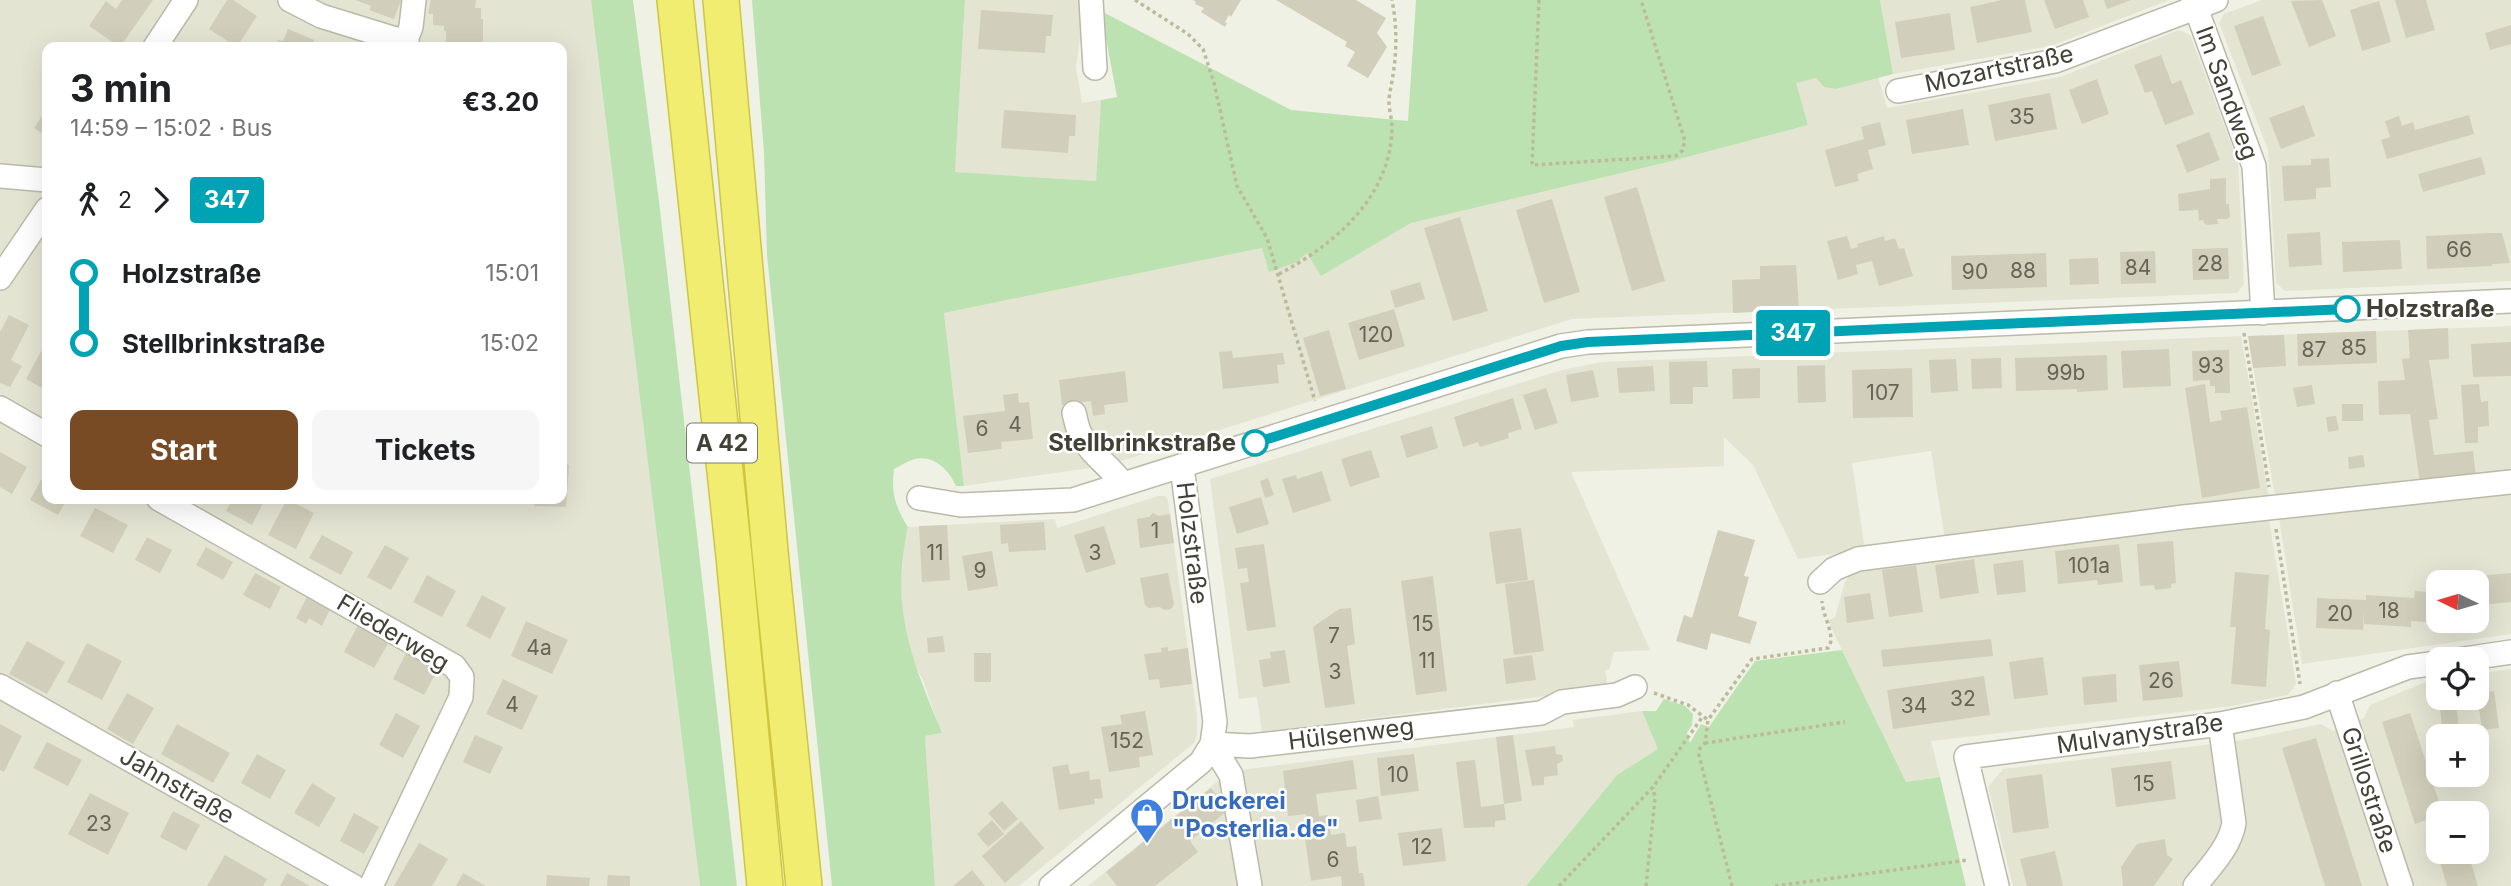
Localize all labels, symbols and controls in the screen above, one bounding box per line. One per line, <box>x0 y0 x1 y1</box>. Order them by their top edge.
street label: Im Sandweg <box>2190 22 2265 164</box>
street label: Mozartstraße <box>1922 39 2076 98</box>
text: 3 min <box>70 65 172 111</box>
text: €3.20 <box>462 86 539 117</box>
house number: 35 <box>2009 104 2035 129</box>
text: 14:59 – 15:02 · Bus <box>70 114 272 142</box>
icon: walk <box>70 181 108 219</box>
icon: forward <box>142 181 180 219</box>
text: 347 <box>204 185 250 214</box>
text: 2 <box>118 186 132 214</box>
house number: 66 <box>2446 237 2472 262</box>
house number: 28 <box>2197 251 2223 276</box>
house number: 84 <box>2125 255 2151 280</box>
text: Holzstraße <box>122 258 261 289</box>
house number: 88 <box>2010 258 2036 283</box>
text: 15:01 <box>485 259 539 287</box>
house number: 90 <box>1962 259 1988 284</box>
place label: Holzstraße <box>2366 294 2495 323</box>
marker: Holzstraße <box>2334 296 2360 322</box>
line badge: 347 <box>1753 310 1833 356</box>
text: 347 <box>1770 318 1816 347</box>
house number: 120 <box>1359 322 1393 347</box>
text: Stellbrinkstraße <box>122 328 325 359</box>
text: 15:02 <box>481 329 539 357</box>
house number: 85 <box>2341 335 2367 360</box>
house number: 87 <box>2302 337 2326 362</box>
house number: 93 <box>2198 353 2224 378</box>
house number: 99b <box>2047 360 2085 385</box>
house number: 107 <box>1866 380 1900 405</box>
button: Start <box>70 410 298 490</box>
button: Tickets <box>312 410 539 490</box>
house number: 4 <box>1008 412 1022 437</box>
house number: 6 <box>975 416 989 441</box>
road number: A 42 <box>687 424 757 462</box>
place label: Stellbrinkstraße <box>1048 428 1236 457</box>
marker: Stellbrinkstraße <box>1242 430 1268 456</box>
street label: Holzstraße <box>1171 480 1214 606</box>
house number: 1 <box>1151 518 1159 543</box>
house number: 11 <box>926 540 944 565</box>
house number: 3 <box>1089 540 1101 565</box>
house number: 101a <box>2068 553 2110 578</box>
house number: 9 <box>973 558 987 583</box>
north arrow <box>2426 570 2488 634</box>
map controls <box>2426 570 2489 864</box>
street label: Fliederweg <box>332 588 455 677</box>
house number: 18 <box>2378 598 2400 623</box>
house number: 20 <box>2327 601 2353 626</box>
house number: 15 <box>1412 611 1434 636</box>
house number: 7 <box>1328 623 1340 648</box>
house number: 4a <box>526 635 552 660</box>
button: locate <box>2426 647 2489 710</box>
house number: 11 <box>1418 648 1436 673</box>
house number: 3 <box>1329 659 1341 684</box>
house number: 26 <box>2148 668 2174 693</box>
house number: 32 <box>1950 686 1976 711</box>
house number: 4 <box>505 692 519 717</box>
house number: 34 <box>1901 693 1927 718</box>
street label: Mulvanystraße <box>2055 707 2225 760</box>
street label: Hülsenweg <box>1286 711 1416 756</box>
street label: Grillostraße <box>2335 723 2404 857</box>
button: + <box>2426 724 2489 787</box>
house number: 152 <box>1110 728 1144 753</box>
street label: Jahnstraße <box>115 741 240 830</box>
house number: 10 <box>1387 762 1409 787</box>
house number: 15 <box>2133 771 2155 796</box>
place label: Druckerei "Posterlia.de" <box>1172 786 1339 843</box>
shop icon: Druckerei "Posterlia.de" <box>1128 796 1166 845</box>
button: − <box>2426 801 2489 864</box>
house number: 23 <box>86 811 112 836</box>
house number: 12 <box>1411 834 1433 859</box>
house number: 6 <box>1326 847 1340 872</box>

